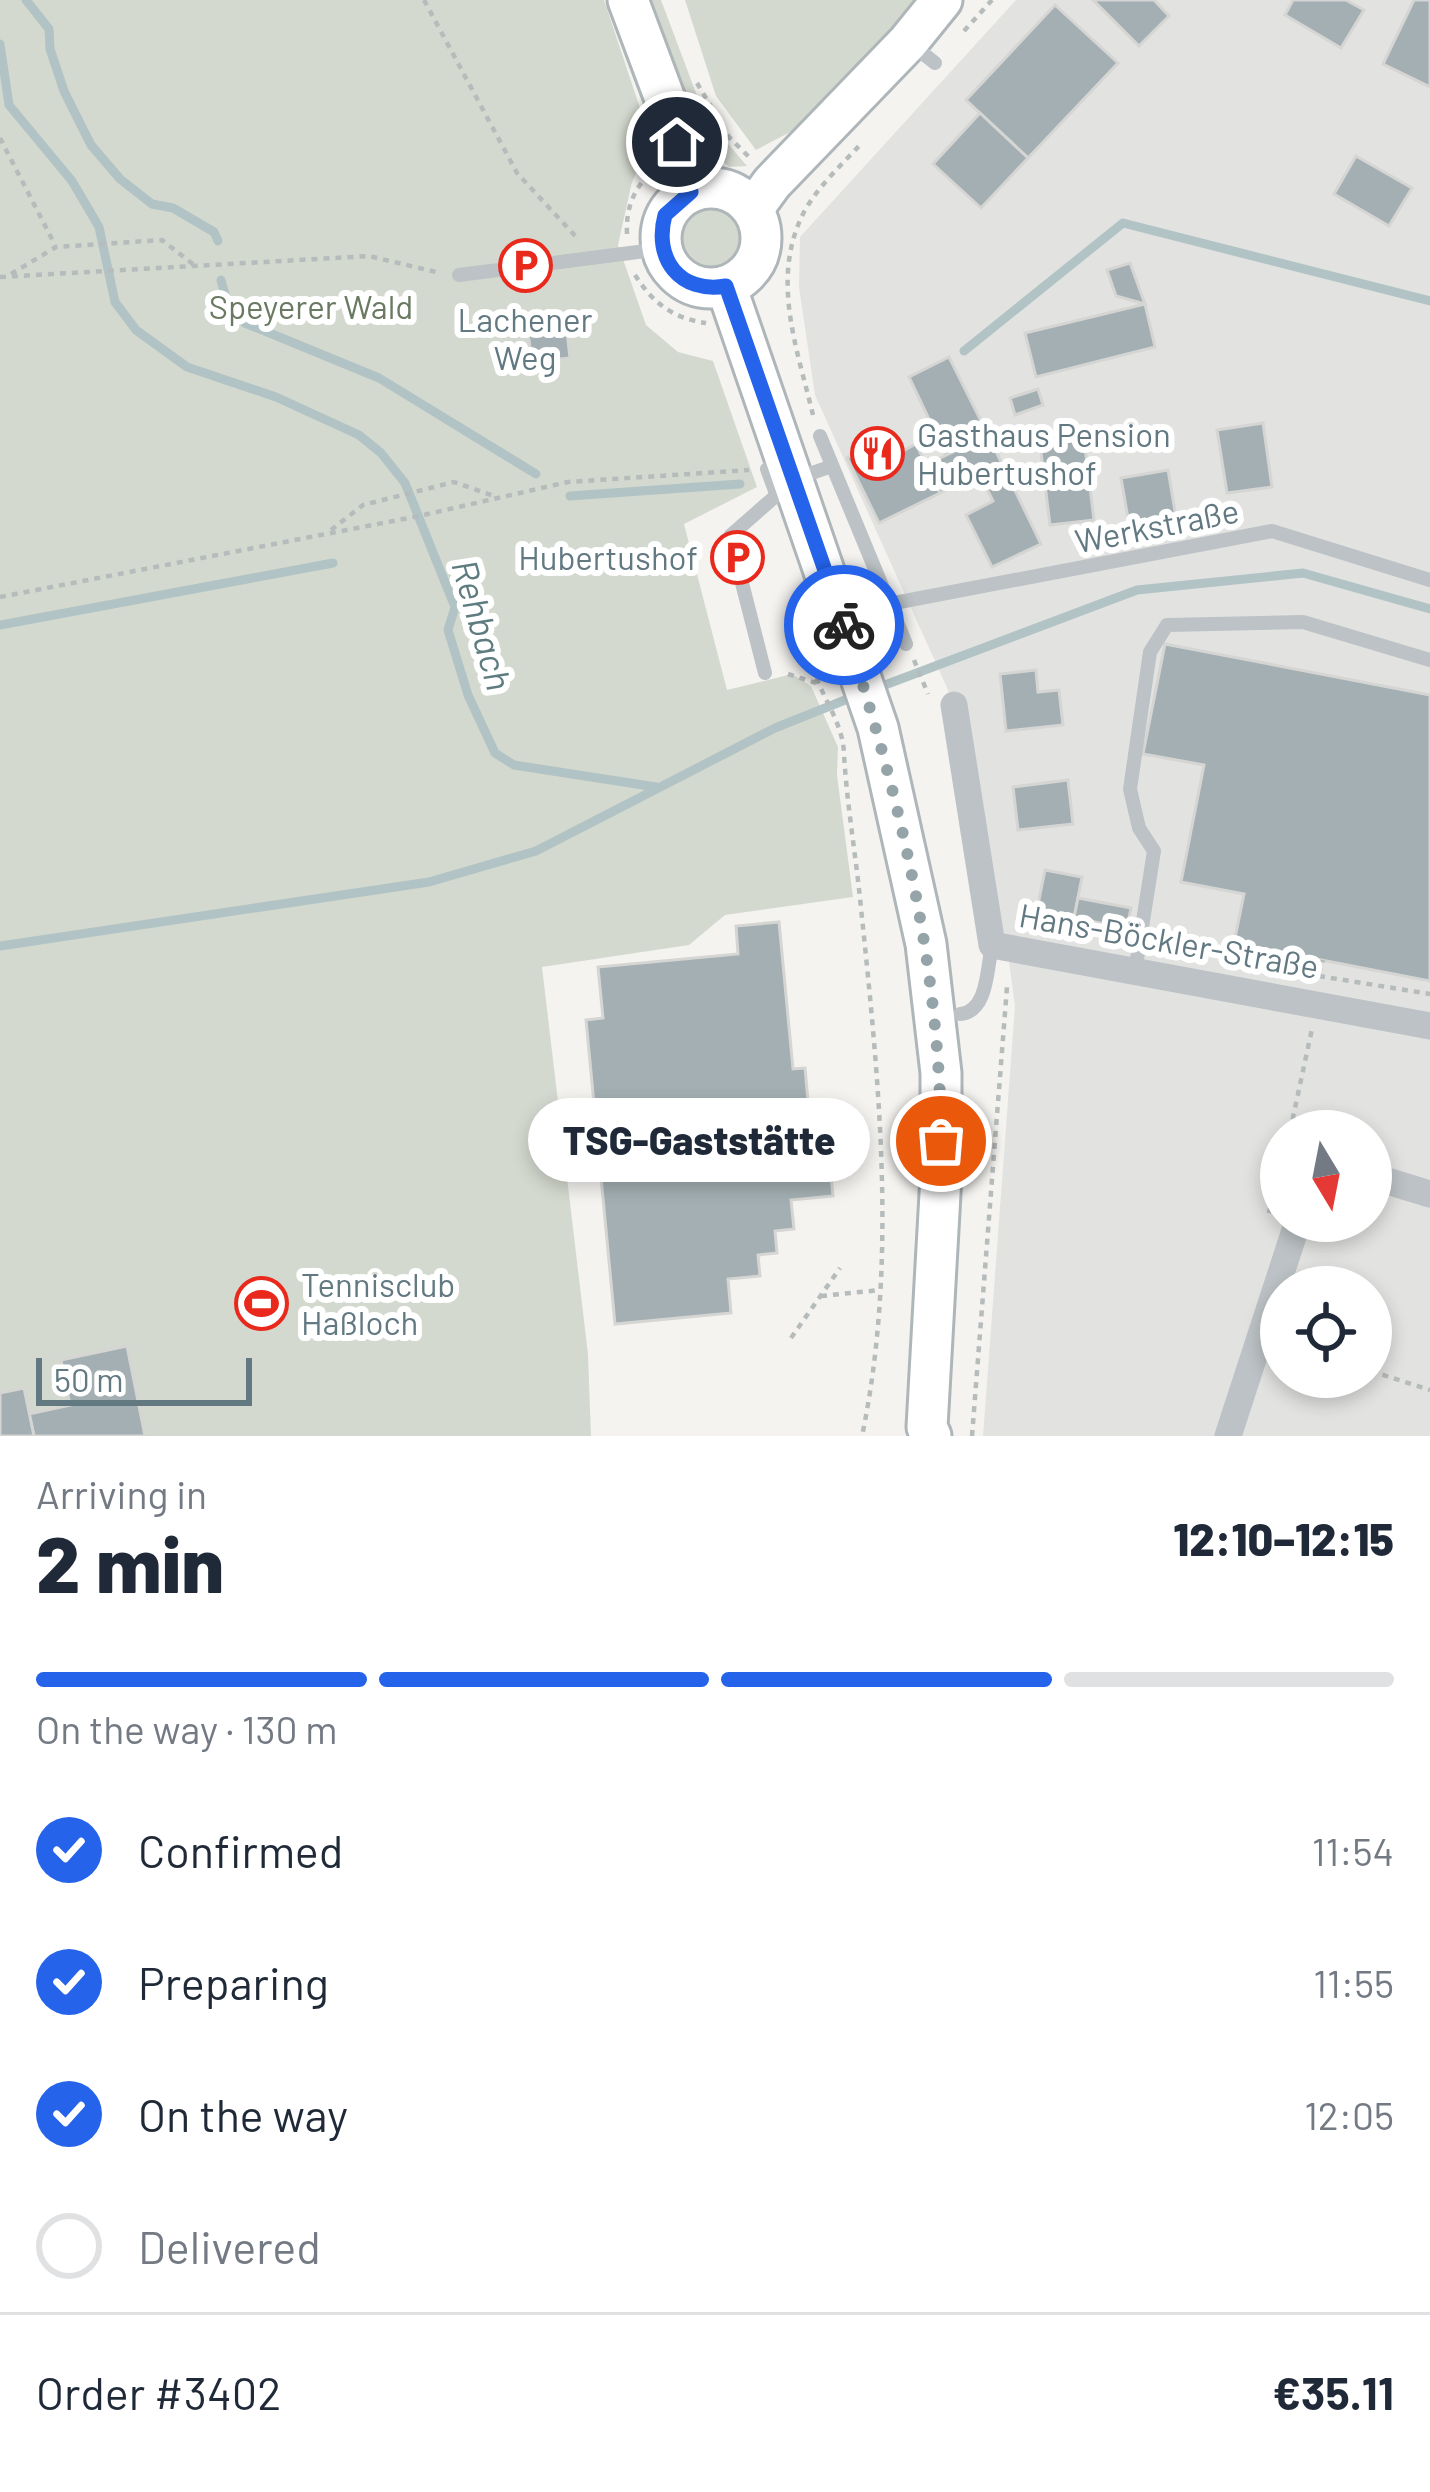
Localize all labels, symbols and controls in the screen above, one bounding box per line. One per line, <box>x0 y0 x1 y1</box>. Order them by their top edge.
pin <box>626 91 728 193</box>
icon: home <box>644 109 710 175</box>
parking icon: Lachener Weg <box>497 238 553 294</box>
park label: Speyerer Wald <box>209 286 413 326</box>
place label: Lachener Weg <box>457 299 593 377</box>
place label: Gasthaus Pension Hubertushof <box>917 414 1171 492</box>
restaurant icon: Gasthaus Pension Hubertushof <box>850 426 906 482</box>
street label: Werkstraße <box>1072 490 1242 560</box>
parking icon: Hubertushof <box>709 530 765 586</box>
place label: Hubertushof <box>518 537 698 577</box>
water label: Rehbach <box>444 554 523 695</box>
courier <box>784 565 904 685</box>
icon: bike <box>811 592 877 658</box>
street label: Hans-Böckler-Straße <box>1016 894 1322 986</box>
pin <box>890 1090 992 1192</box>
callout: TSG-Gaststätte <box>527 1099 869 1183</box>
icon: bag <box>908 1108 974 1174</box>
north arrow <box>1260 1110 1392 1242</box>
map controls <box>1260 1110 1392 1398</box>
text: TSG-Gaststätte <box>563 1116 835 1163</box>
place label: Tennisclub Haßloch <box>301 1264 455 1342</box>
button: locate <box>1260 1266 1392 1398</box>
sports icon: Tennisclub Haßloch <box>234 1276 290 1332</box>
scale bar <box>36 1352 252 1405</box>
text: 50 m <box>54 1359 124 1399</box>
text: Arriving in <box>36 1470 207 1517</box>
text: 12:10–12:15 <box>1173 1511 1394 1565</box>
text: 2 min <box>36 1515 224 1609</box>
text: On the way · 130 m <box>36 1705 338 1752</box>
icon: check <box>36 1817 102 1883</box>
text: Confirmed <box>138 1823 343 1877</box>
text: 11:54 <box>1312 1827 1394 1874</box>
icon: check <box>36 1949 102 2015</box>
text: Preparing <box>138 1955 329 2009</box>
text: 11:55 <box>1313 1959 1394 2006</box>
icon: check <box>36 2081 102 2147</box>
text: On the way <box>138 2087 348 2141</box>
text: 12:05 <box>1304 2091 1394 2138</box>
text: Delivered <box>138 2219 321 2273</box>
text: Order #3402 <box>36 2365 281 2419</box>
text: €35.11 <box>1273 2365 1394 2419</box>

